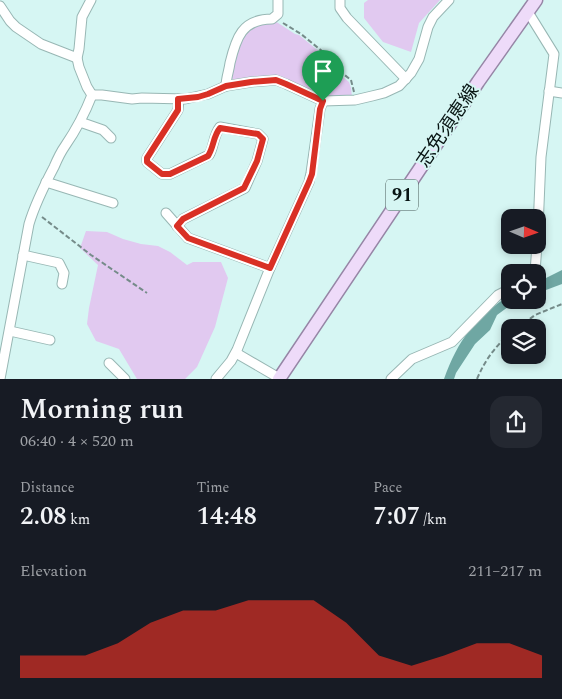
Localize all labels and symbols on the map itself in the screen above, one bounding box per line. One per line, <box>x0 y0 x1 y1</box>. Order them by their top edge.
pin <box>302 50 344 101</box>
street label: 志免須恵線 <box>409 79 487 173</box>
road number: 91 <box>386 180 418 210</box>
north arrow <box>501 209 546 254</box>

